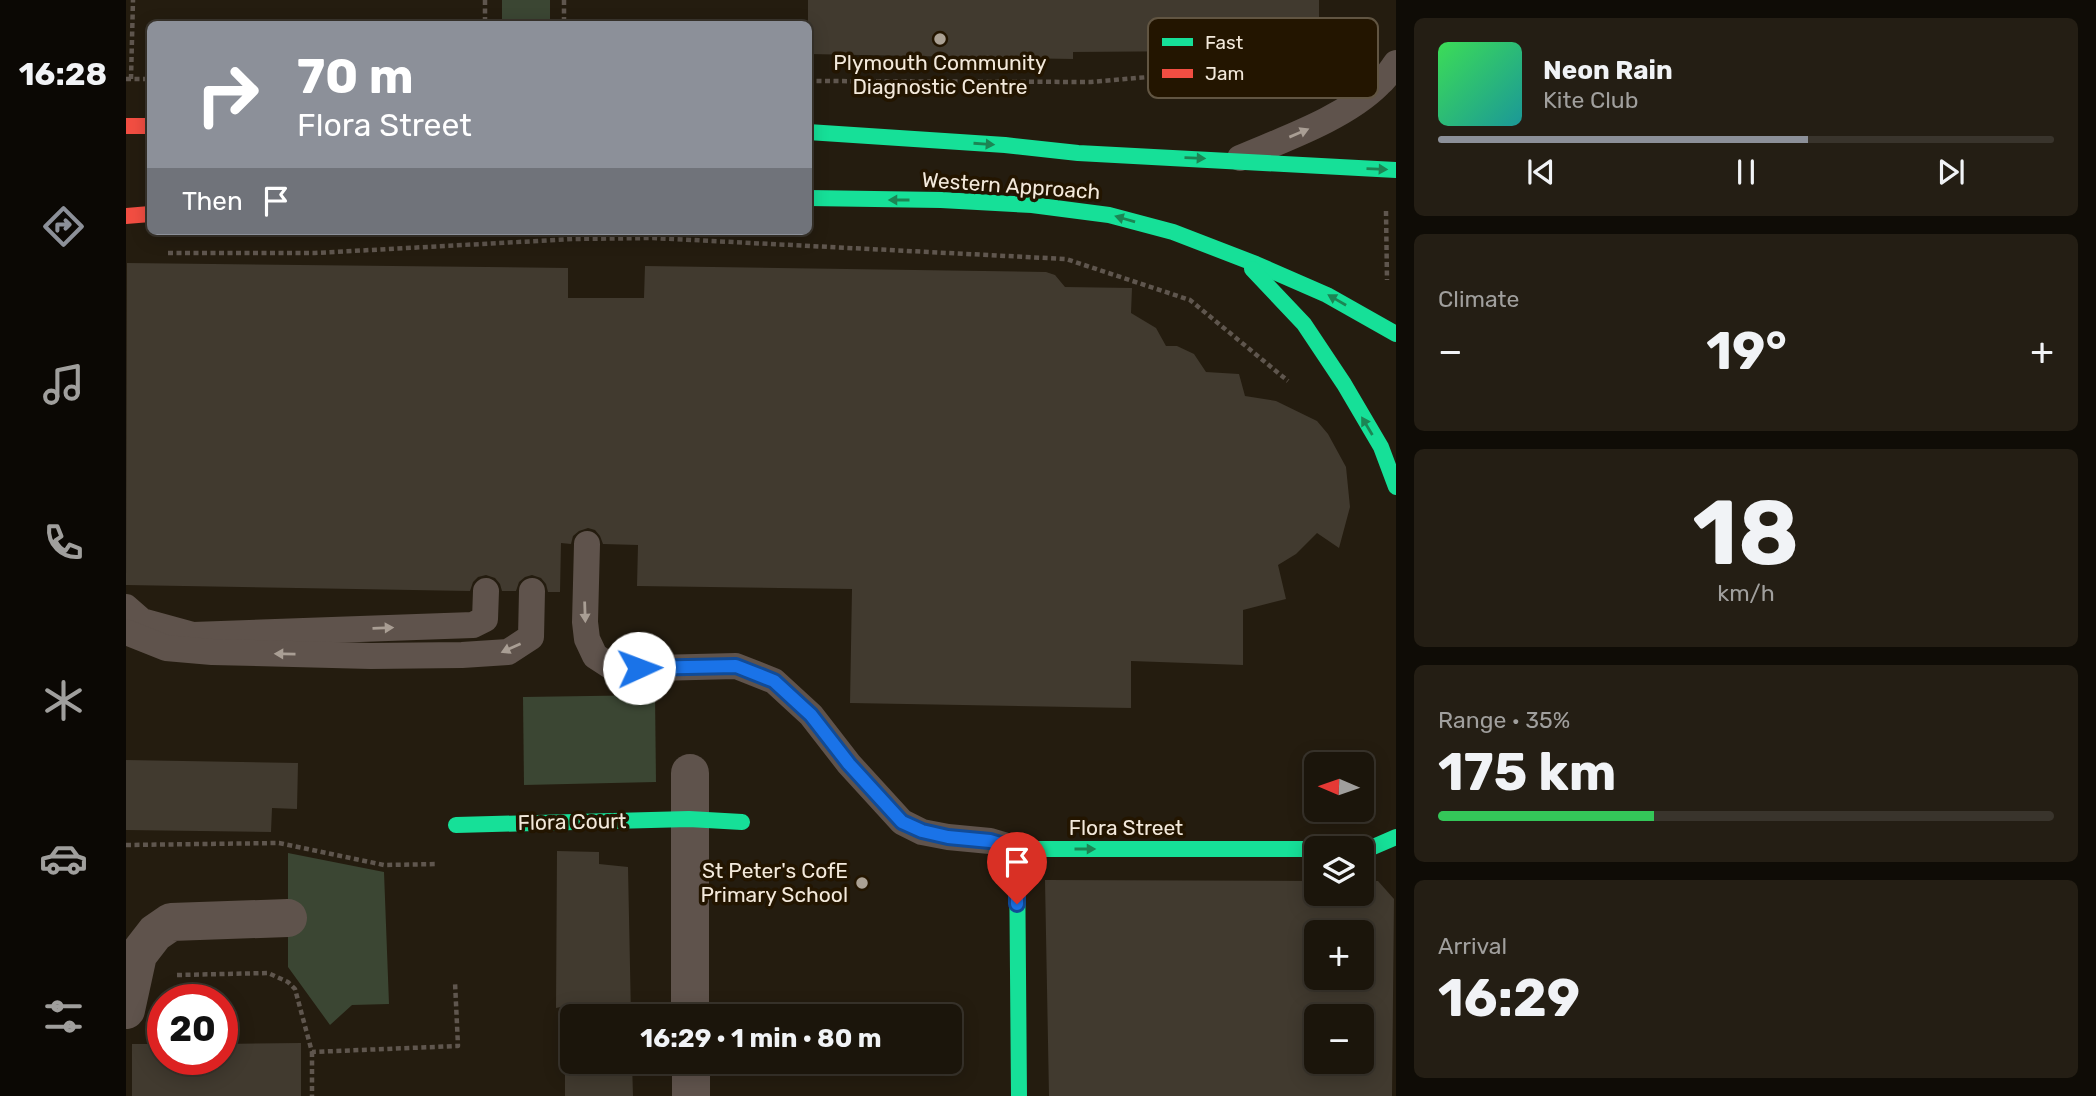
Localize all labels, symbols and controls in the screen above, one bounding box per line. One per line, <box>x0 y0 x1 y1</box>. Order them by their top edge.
legend <box>1148 18 1378 98</box>
marker: Plymouth Community Diagnostic Centre <box>932 31 948 47</box>
text: Fast <box>1205 31 1244 54</box>
text: 70 m <box>297 47 414 105</box>
icon: right <box>182 49 273 140</box>
place label: Plymouth Community Diagnostic Centre <box>833 50 1047 99</box>
text: 16:28 <box>19 55 107 93</box>
text: Neon Rain <box>1543 55 1673 86</box>
text: Jam <box>1205 62 1244 85</box>
text: Kite Club <box>1543 86 1638 114</box>
text: Flora Street <box>297 106 472 144</box>
one-way arrow <box>1288 128 1309 139</box>
one-way arrow <box>973 139 995 150</box>
one-way arrow <box>1184 153 1206 164</box>
icon: previous <box>1522 153 1560 191</box>
icon: pause <box>1727 153 1765 191</box>
icon: next <box>1932 153 1970 191</box>
one-way arrow <box>1366 163 1388 174</box>
street label: Western Approach <box>921 167 1101 204</box>
icon: arrive <box>257 182 295 220</box>
text: Then <box>182 186 243 217</box>
one-way arrow <box>887 194 909 206</box>
icon: directions <box>39 202 88 251</box>
one-way arrow <box>1113 213 1135 224</box>
text: Climate <box>1438 285 1519 313</box>
one-way arrow <box>1327 294 1346 306</box>
text: 19° <box>1706 320 1787 382</box>
text: − <box>1438 328 1463 374</box>
text: + <box>2030 328 2054 374</box>
icon: music <box>39 360 88 409</box>
one-way arrow <box>1361 416 1374 435</box>
text: 18 <box>1693 479 1799 587</box>
icon: phone <box>39 518 88 567</box>
text: km/h <box>1717 579 1775 607</box>
one-way arrow <box>579 601 590 623</box>
one-way arrow <box>372 623 394 634</box>
position arrow <box>602 631 676 705</box>
one-way arrow <box>500 642 521 653</box>
one-way arrow <box>274 648 296 659</box>
icon: climate <box>39 676 88 725</box>
text: Range · 35% <box>1438 706 1570 734</box>
text: 175 km <box>1438 741 1616 803</box>
north arrow <box>1304 752 1374 822</box>
map controls <box>1304 752 1374 1074</box>
street label: Flora Court <box>517 808 627 835</box>
street label: Flora Street <box>1069 815 1183 840</box>
pin <box>987 832 1047 904</box>
icon: car <box>39 834 88 883</box>
button: layers <box>1304 836 1374 906</box>
icon: arrive <box>998 843 1036 881</box>
one-way arrow <box>1075 843 1097 855</box>
place label: St Peter's CofE Primary School <box>700 858 848 907</box>
marker: St Peter's CofE Primary School <box>854 875 870 891</box>
button: + <box>1304 920 1374 990</box>
text: Arrival <box>1438 932 1507 960</box>
text: 16:29 <box>1438 967 1580 1029</box>
speed limit sign: 20 <box>147 984 238 1075</box>
icon: filters <box>39 992 88 1041</box>
button: − <box>1304 1004 1374 1074</box>
text: 16:29 · 1 min · 80 m <box>640 1023 882 1054</box>

